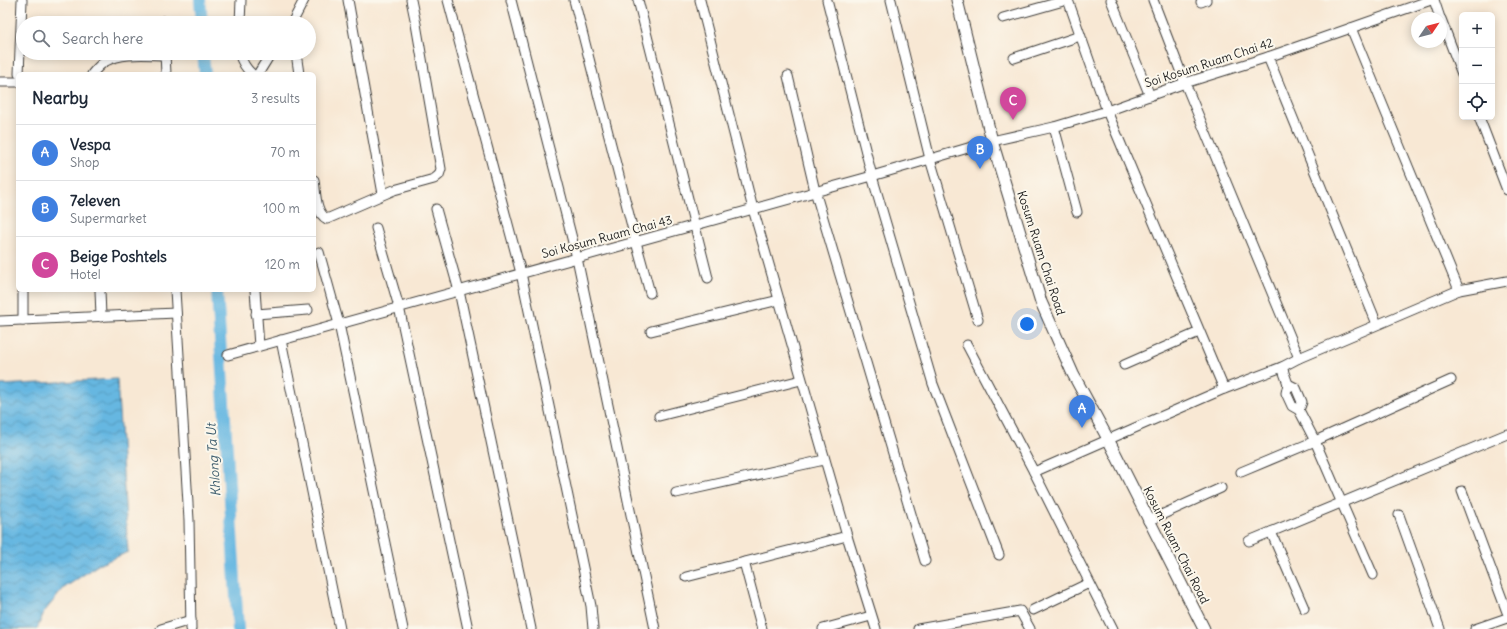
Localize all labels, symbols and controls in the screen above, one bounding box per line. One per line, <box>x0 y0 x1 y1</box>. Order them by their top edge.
north arrow <box>1411 12 1447 48</box>
map controls <box>1459 12 1495 120</box>
button: + <box>1459 12 1495 48</box>
search box <box>16 16 316 60</box>
icon: search <box>30 27 52 49</box>
text: Search here <box>62 29 143 48</box>
street label: Soi Kosum Ruam Chai 42 <box>1143 35 1275 90</box>
button: − <box>1459 48 1495 84</box>
button: locate <box>1459 84 1495 120</box>
text: Nearby <box>32 87 88 109</box>
pin: C <box>1000 87 1026 120</box>
text: 3 results <box>251 90 300 107</box>
text: Vespa <box>70 135 111 154</box>
pin: B <box>967 136 993 169</box>
text: A <box>41 144 49 161</box>
text: 70 m <box>271 144 300 161</box>
text: Shop <box>70 154 99 171</box>
street label: Kosum Ruam Chai Road <box>1014 189 1069 317</box>
text: 7eleven <box>70 191 120 210</box>
text: B <box>41 200 49 217</box>
text: 100 m <box>263 200 300 217</box>
text: Supermarket <box>70 210 147 227</box>
street label: Soi Kosum Ruam Chai 43 <box>540 212 674 261</box>
text: Beige Poshtels <box>70 247 167 266</box>
text: C <box>41 256 49 273</box>
text: 120 m <box>265 256 300 273</box>
text: Hotel <box>70 266 101 283</box>
your location <box>1017 314 1037 334</box>
pin: A <box>1069 395 1095 428</box>
water label: Khlong Ta Ut <box>202 421 225 497</box>
street label: Kosum Ruam Chai Road <box>1140 483 1213 606</box>

